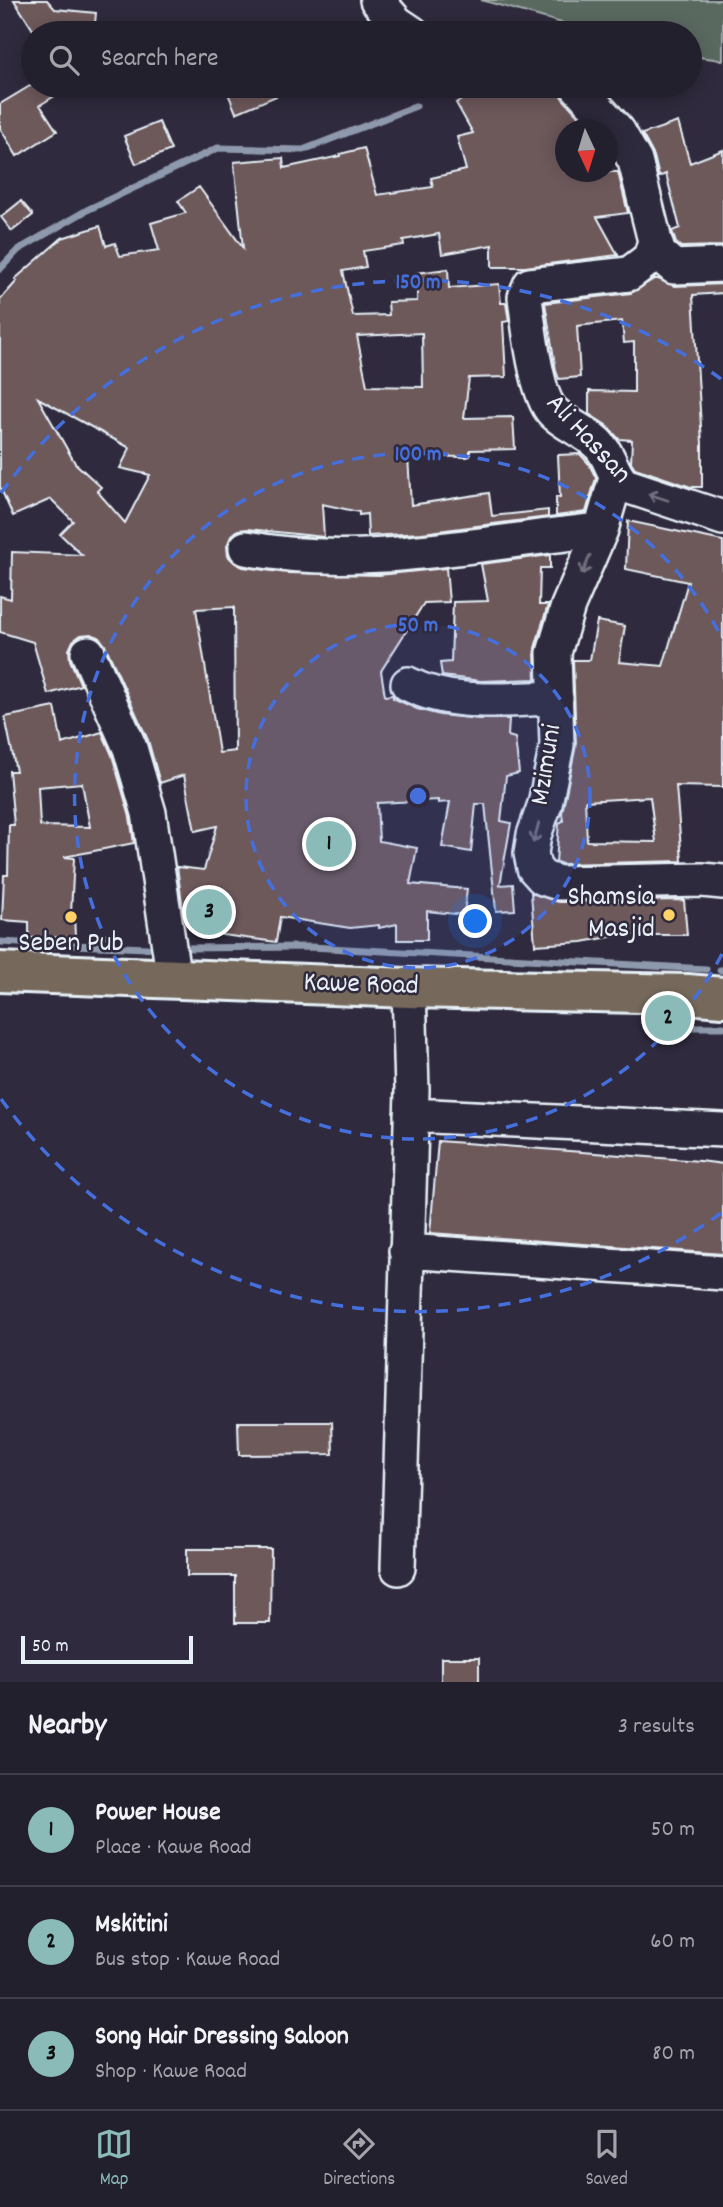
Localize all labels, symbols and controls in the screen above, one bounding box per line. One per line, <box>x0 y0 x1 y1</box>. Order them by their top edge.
search box <box>21 21 702 98</box>
icon: search <box>45 41 83 79</box>
text: Search here <box>101 41 219 78</box>
north arrow <box>555 119 618 182</box>
text: 150 m <box>395 269 441 299</box>
street label: Ali Hassan <box>535 386 639 494</box>
text: 100 m <box>395 441 441 471</box>
one-way arrow <box>647 490 669 503</box>
one-way arrow <box>579 554 592 575</box>
text: 50 m <box>398 612 438 642</box>
street label: Mzimuni <box>522 722 574 808</box>
centre of rings <box>406 784 430 808</box>
pin: 1 <box>306 818 352 870</box>
one-way arrow <box>528 821 541 843</box>
place label: Shamsia Masjid <box>567 879 656 951</box>
pin: 3 <box>186 886 232 938</box>
your location <box>458 904 492 938</box>
marker: Shamsia Masjid <box>661 907 677 923</box>
marker: Seben Pub <box>63 909 79 925</box>
place label: Seben Pub <box>18 925 124 965</box>
street label: Kawe Road <box>303 964 419 1008</box>
pin: 2 <box>645 992 691 1044</box>
scale bar <box>21 1633 192 1665</box>
text: 50 m <box>32 1634 69 1661</box>
text: Nearby <box>28 1706 106 1749</box>
text: 3 results <box>618 1711 695 1744</box>
text: Power House <box>95 1795 221 1832</box>
text: 1 <box>48 1814 54 1847</box>
text: 50 m <box>651 1814 695 1847</box>
text: Place · Kawe Road <box>95 1832 252 1865</box>
text: Mskitini <box>95 1907 168 1944</box>
text: 2 <box>46 1926 56 1959</box>
text: 60 m <box>650 1926 695 1959</box>
text: Bus stop · Kawe Road <box>95 1944 280 1977</box>
text: Song Hair Dressing Saloon <box>95 2019 349 2056</box>
text: 3 <box>46 2038 56 2071</box>
text: 80 m <box>652 2038 695 2071</box>
text: Shop · Kawe Road <box>95 2056 247 2089</box>
tab: Map <box>95 2125 133 2194</box>
tab: Directions <box>323 2125 395 2194</box>
tab: Saved <box>585 2125 628 2194</box>

